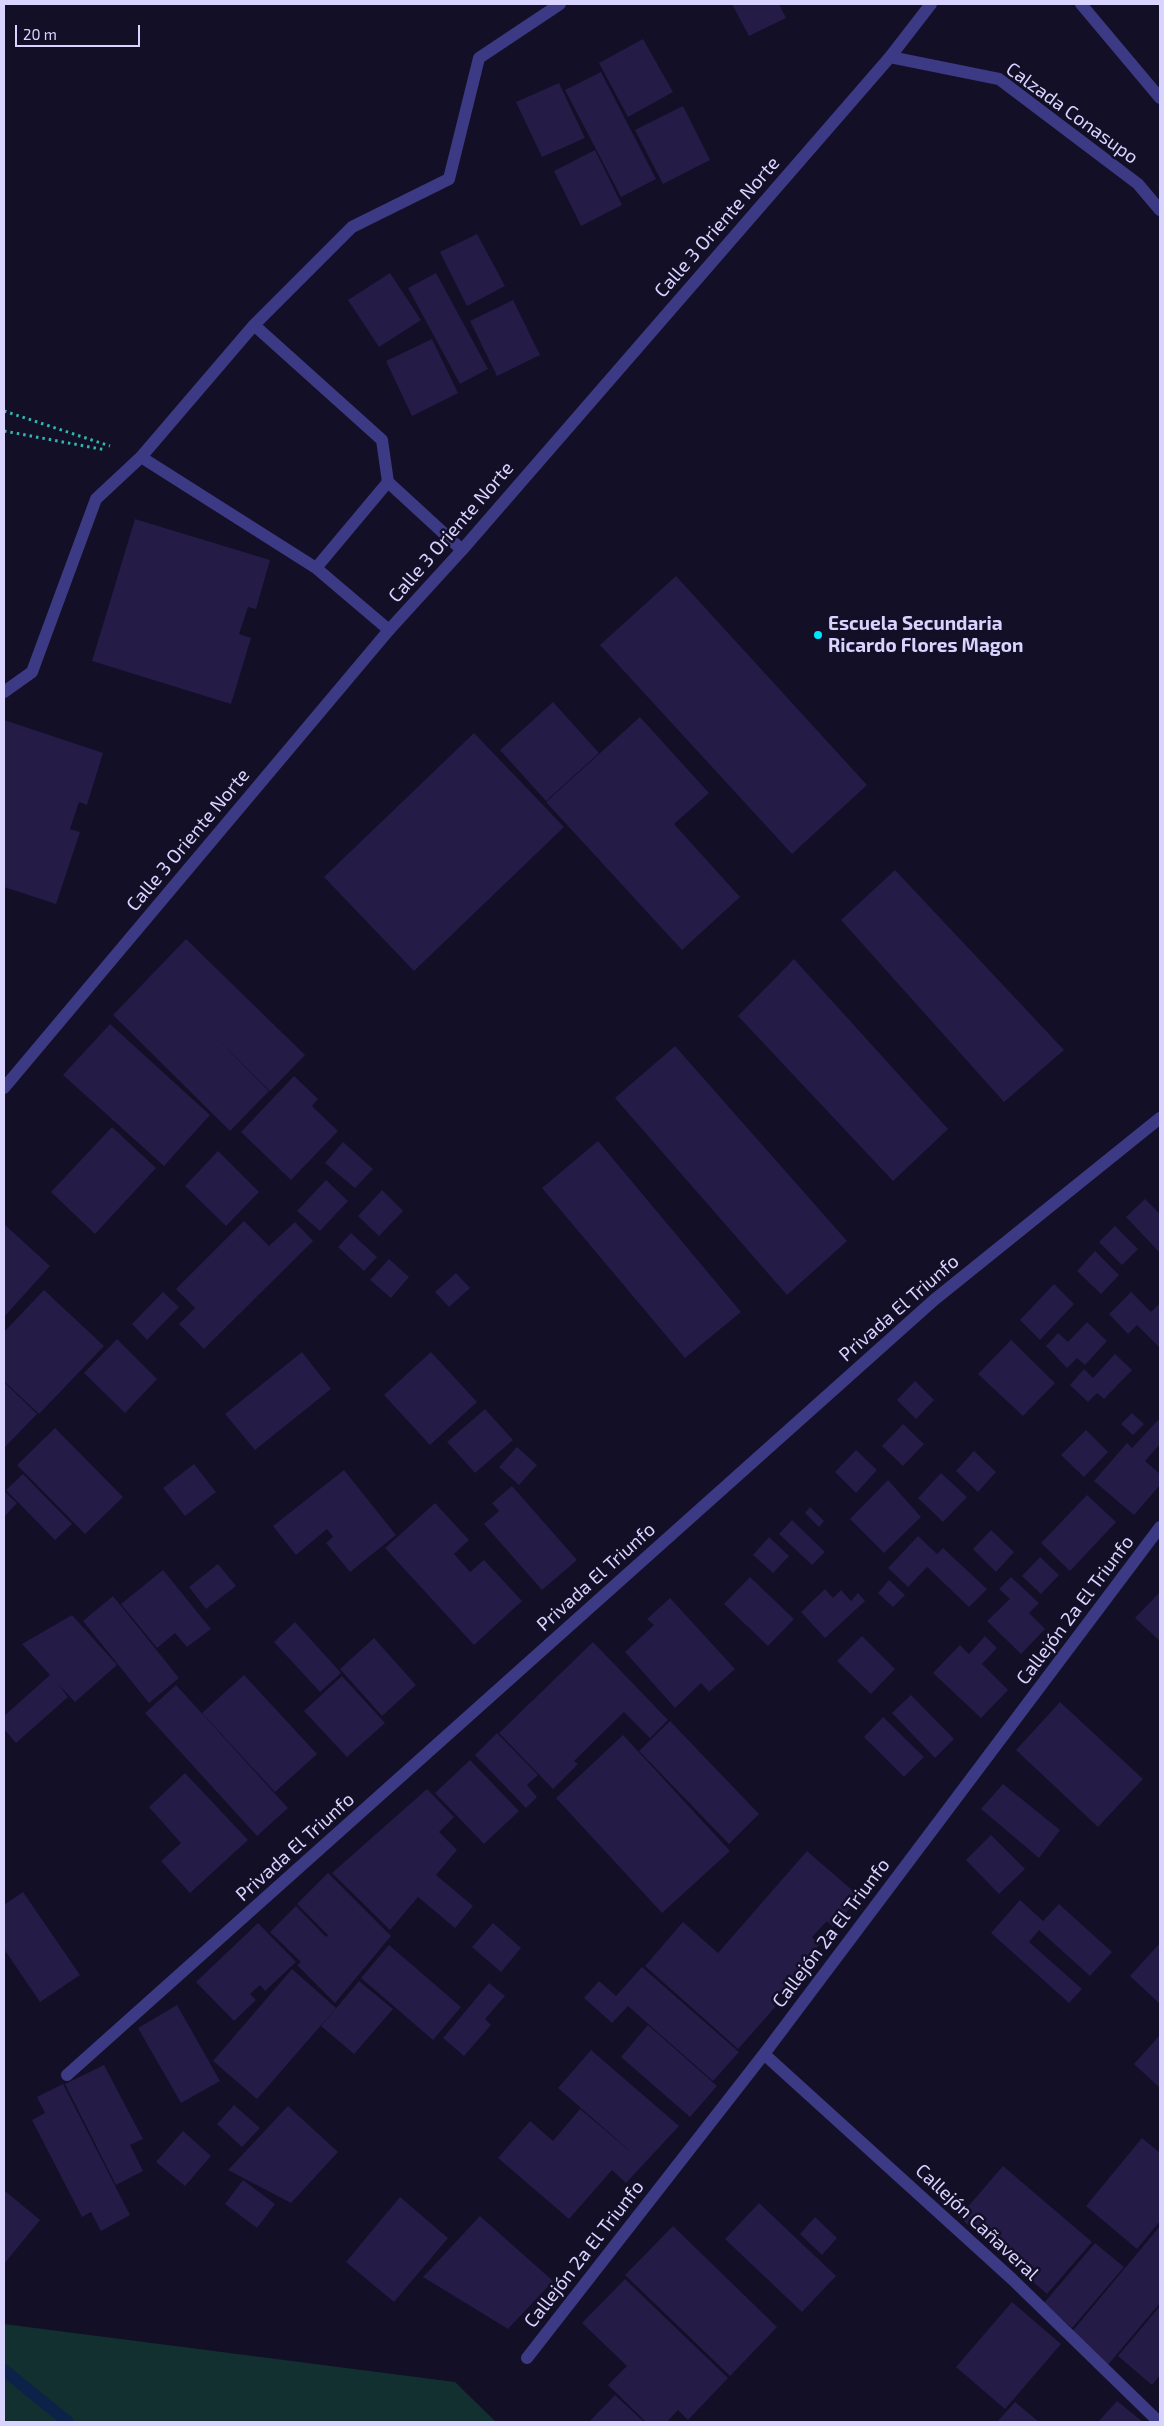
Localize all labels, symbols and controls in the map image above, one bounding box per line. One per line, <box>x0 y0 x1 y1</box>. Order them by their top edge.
scale bar <box>18 15 142 47</box>
text: 20 m <box>23 25 57 43</box>
street label: Calzada Conasupo <box>1001 57 1143 169</box>
street label: Calle 3 Oriente Norte <box>650 152 784 302</box>
street label: Calle 3 Oriente Norte <box>384 457 518 607</box>
place label: Escuela Secundaria Ricardo Flores Magon <box>828 613 1023 657</box>
marker: Escuela Secundaria Ricardo Flores Magon <box>812 629 824 641</box>
street label: Calle 3 Oriente Norte <box>122 764 254 916</box>
street label: Privada El Triunfo <box>834 1250 964 1366</box>
street label: Privada El Triunfo <box>532 1518 660 1636</box>
street label: Callejón 2a El Triunfo <box>1012 1531 1138 1689</box>
street label: Privada El Triunfo <box>231 1788 359 1906</box>
street label: Callejón 2a El Triunfo <box>768 1854 894 2012</box>
street label: Callejón Cañaveral <box>911 2159 1043 2285</box>
street label: Callejón 2a El Triunfo <box>519 2176 649 2332</box>

